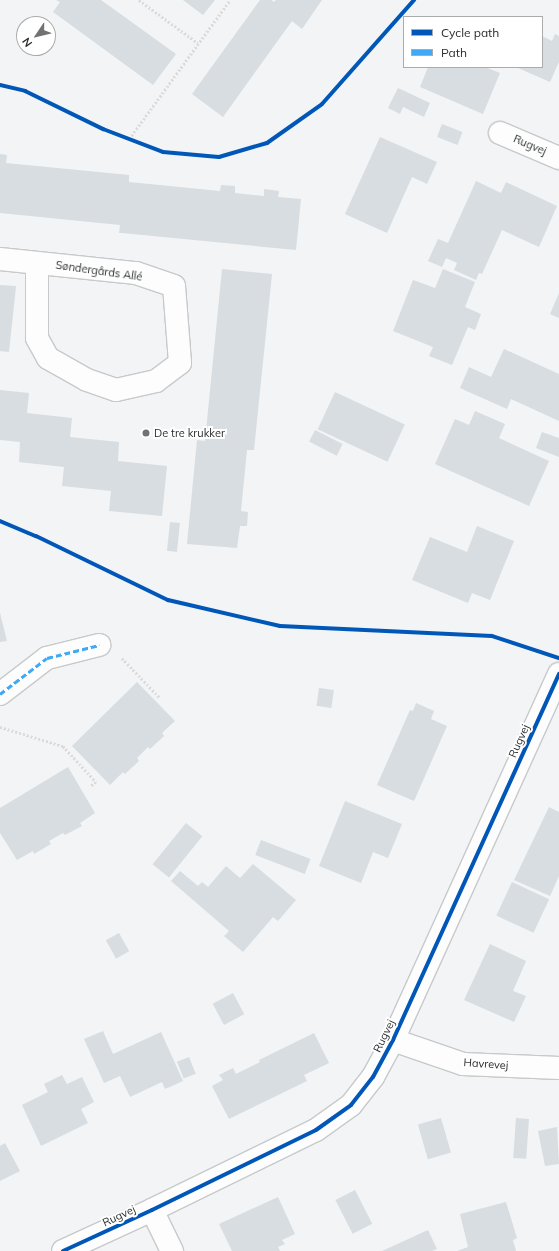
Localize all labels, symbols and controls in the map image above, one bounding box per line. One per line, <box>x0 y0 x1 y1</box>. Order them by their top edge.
north arrow <box>16 16 56 56</box>
legend <box>403 16 543 68</box>
text: Cycle path <box>441 25 499 40</box>
text: N <box>19 35 35 50</box>
text: Path <box>441 45 467 60</box>
street label: Rugvej <box>511 132 549 158</box>
street label: Søndergårds Allé <box>55 258 143 284</box>
place label: De tre krukker <box>154 426 225 440</box>
marker: De tre krukker <box>141 428 151 438</box>
street label: Rugvej <box>506 722 532 760</box>
street label: Rugvej <box>370 1017 398 1055</box>
street label: Havrevej <box>463 1056 509 1072</box>
street label: Rugvej <box>100 1203 138 1229</box>

